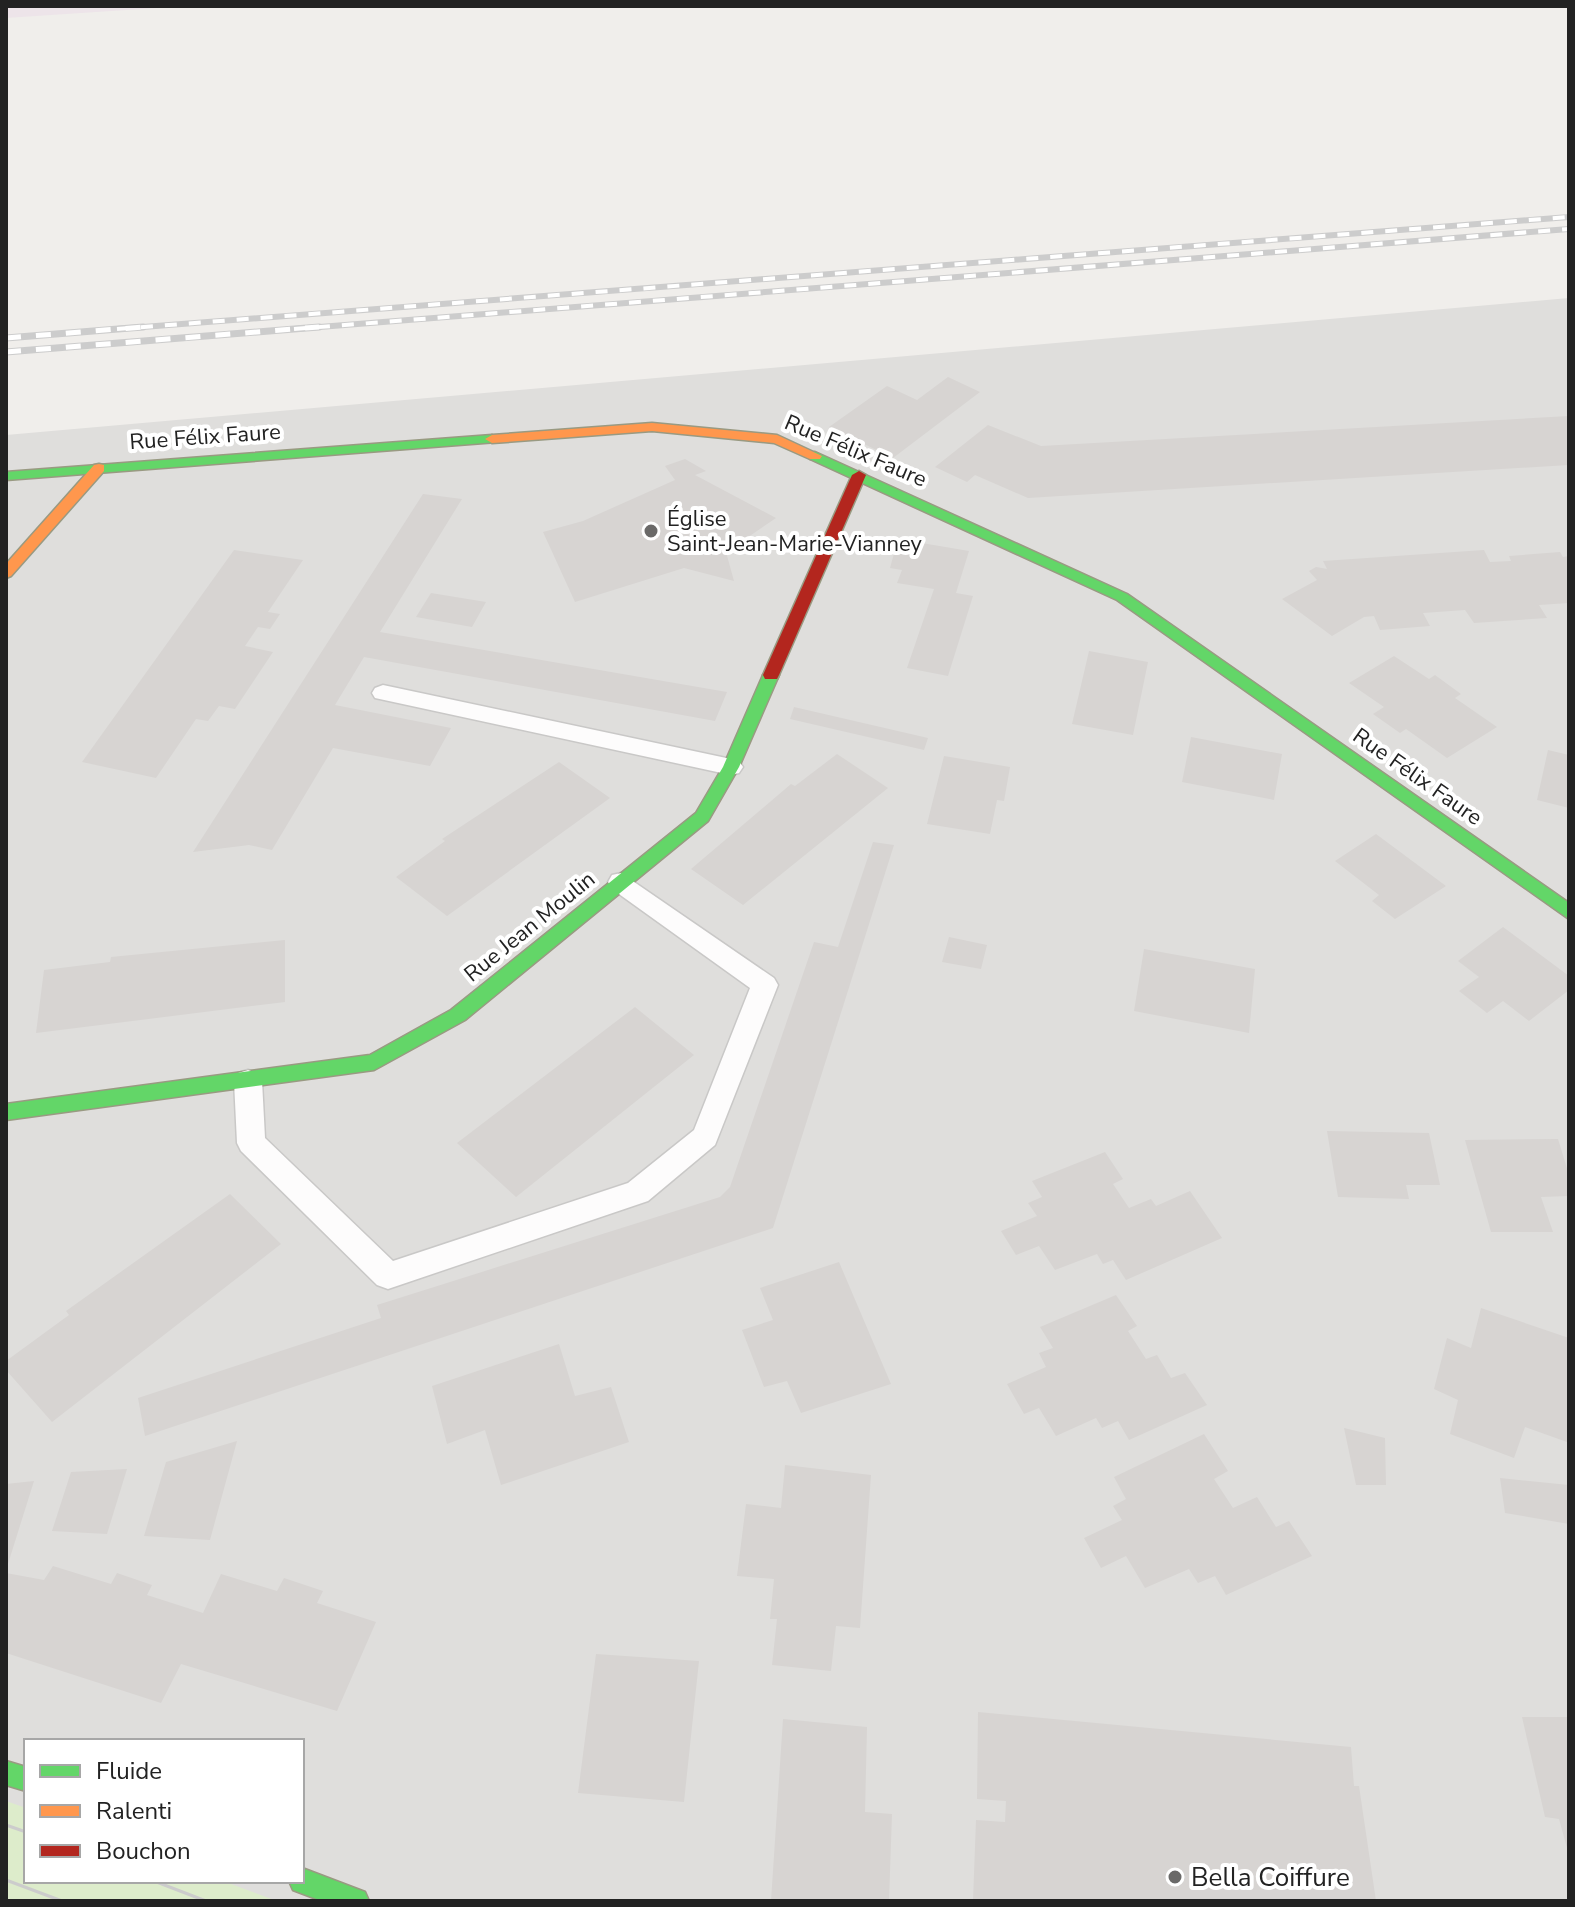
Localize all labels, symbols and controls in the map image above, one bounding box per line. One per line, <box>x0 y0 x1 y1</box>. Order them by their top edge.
street label: Rue Félix Faure <box>780 407 931 494</box>
street label: Rue Félix Faure <box>128 417 282 457</box>
place label: Église Saint-Jean-Marie-Vianney <box>667 504 922 559</box>
marker: Église Saint-Jean-Marie-Vianney <box>642 522 660 540</box>
street label: Rue Félix Faure <box>1347 721 1488 833</box>
street label: Rue Jean Moulin <box>458 865 601 989</box>
legend <box>24 1739 304 1883</box>
text: Fluide <box>96 1755 162 1787</box>
text: Ralenti <box>96 1795 172 1827</box>
text: Bouchon <box>96 1835 191 1867</box>
place label: Bella Coiffure <box>1191 1860 1350 1895</box>
marker: Bella Coiffure <box>1166 1868 1184 1886</box>

